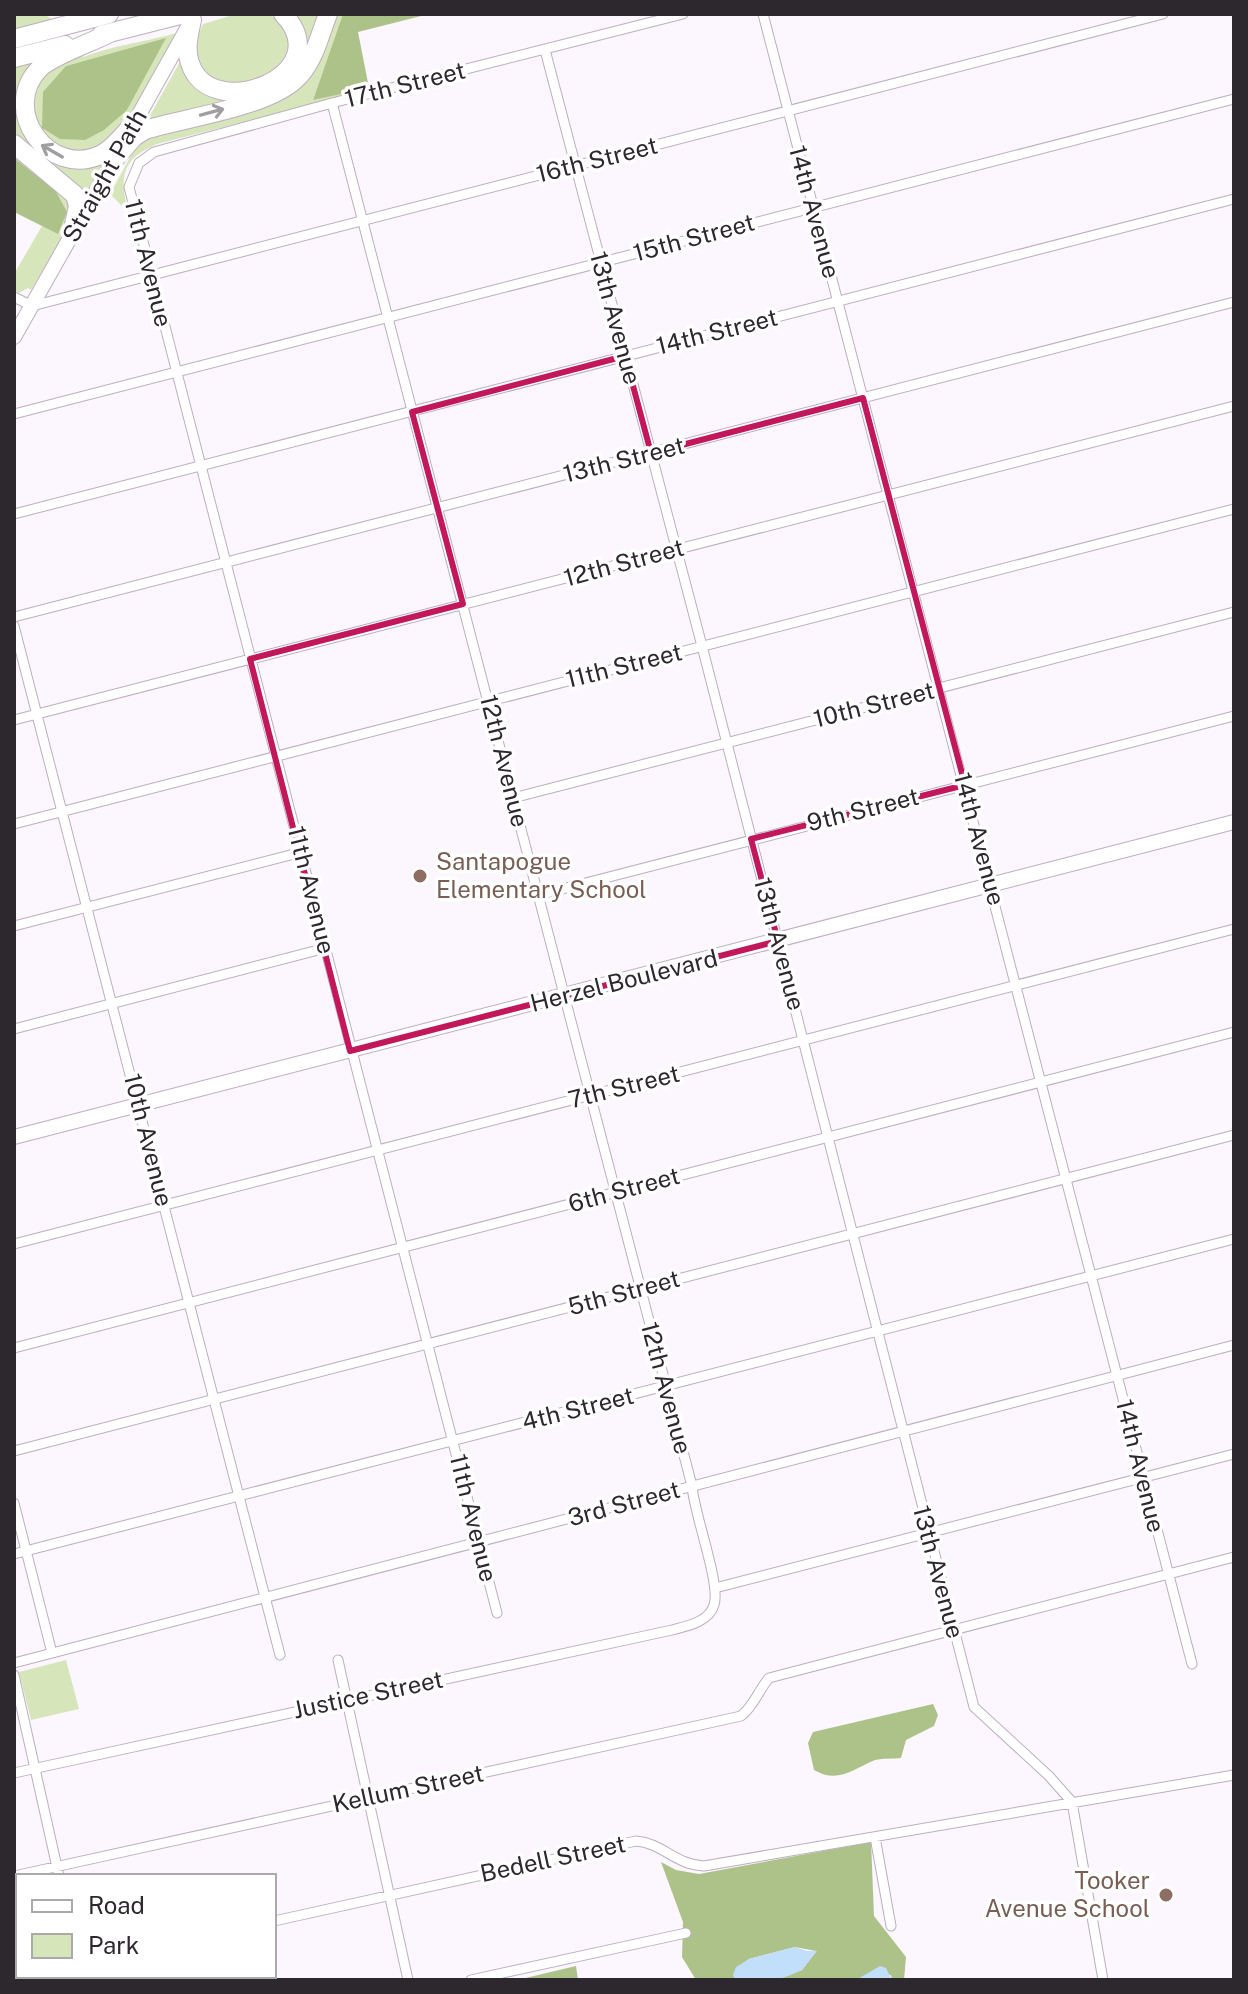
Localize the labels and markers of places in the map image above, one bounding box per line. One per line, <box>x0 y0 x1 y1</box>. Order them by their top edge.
place label: Santapogue Elementary School <box>436 847 647 903</box>
marker: Santapogue Elementary School <box>411 867 429 885</box>
place label: Tooker Avenue School <box>985 1866 1150 1922</box>
marker: Tooker Avenue School <box>1157 1886 1175 1904</box>

